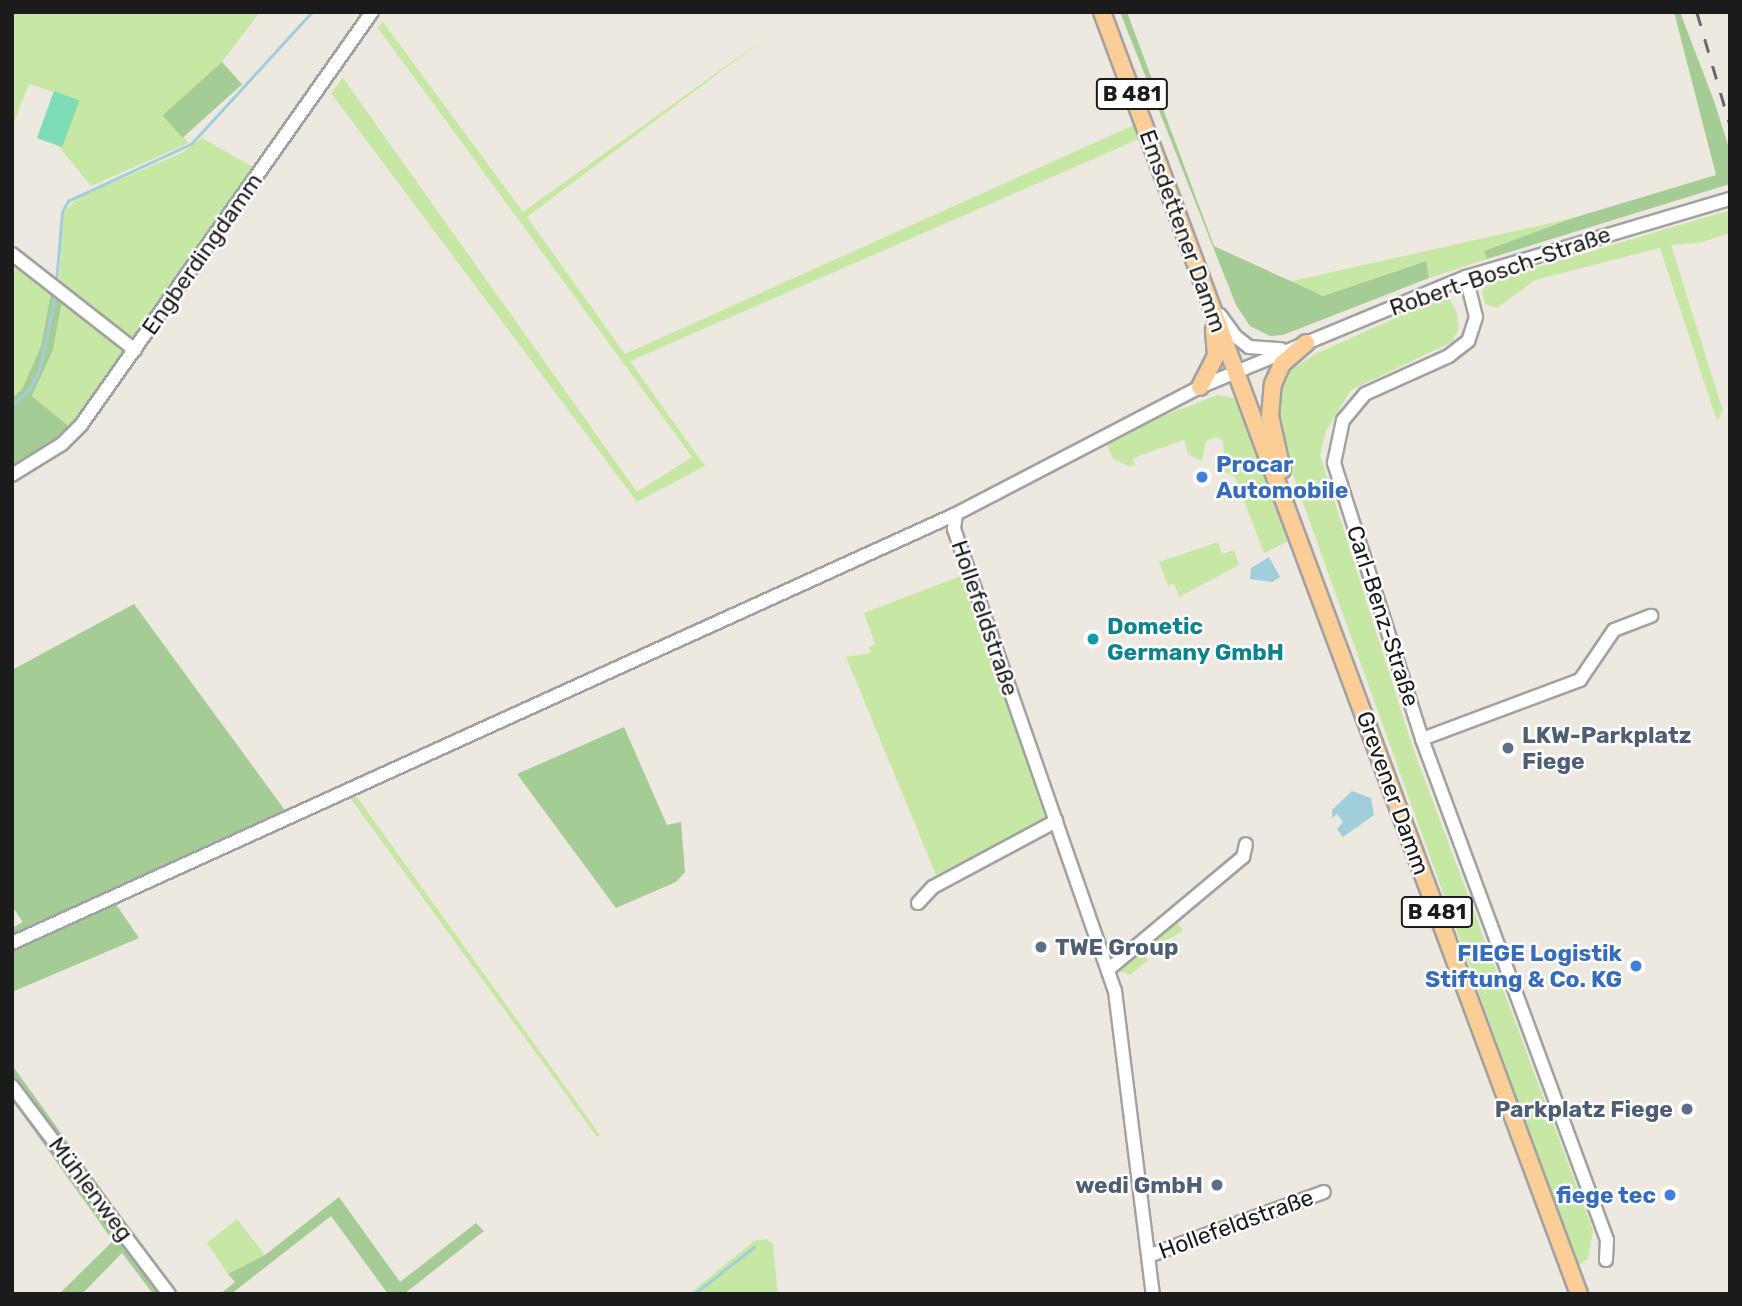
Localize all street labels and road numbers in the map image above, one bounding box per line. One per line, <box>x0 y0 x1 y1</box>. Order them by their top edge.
road number: B 481 <box>1095 76 1169 112</box>
street label: Emsdettener Damm <box>1133 126 1233 336</box>
street label: Engberdingdamm <box>136 168 268 340</box>
street label: Robert-Bosch-Straße <box>1386 220 1614 322</box>
street label: Carl-Benz-Straße <box>1341 522 1425 710</box>
street label: Hollefeldstraße <box>945 537 1025 699</box>
street label: Grevener Damm <box>1351 707 1435 879</box>
road number: B 481 <box>1400 894 1474 930</box>
street label: Mühlenweg <box>43 1132 139 1246</box>
street label: Hollefeldstraße <box>1155 1183 1317 1265</box>

